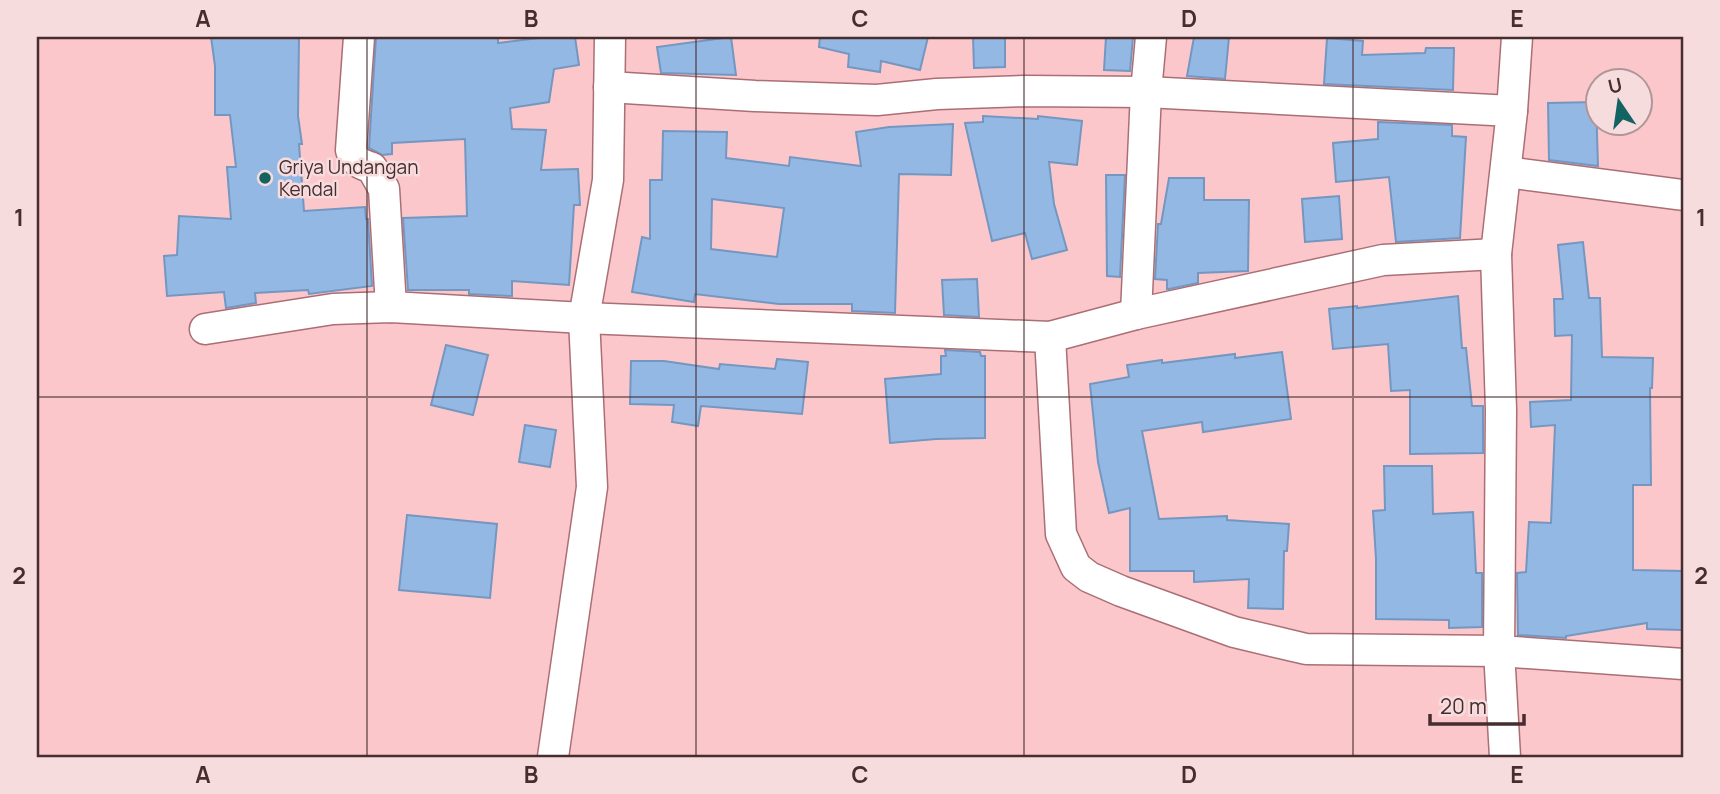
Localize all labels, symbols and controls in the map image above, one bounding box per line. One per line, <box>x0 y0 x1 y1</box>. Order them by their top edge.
text: A <box>195 2 211 34</box>
text: B <box>524 2 538 34</box>
text: C <box>852 2 869 34</box>
text: D <box>1181 2 1197 34</box>
text: E <box>1510 2 1524 34</box>
north arrow <box>1584 66 1654 136</box>
text: U <box>1606 71 1625 100</box>
place label: Griya Undangan Kendal <box>279 154 418 202</box>
marker: Griya Undangan Kendal <box>257 170 273 186</box>
text: 1 <box>14 201 24 233</box>
text: 1 <box>1696 201 1706 233</box>
text: 2 <box>12 559 26 591</box>
text: 2 <box>1694 559 1708 591</box>
scale bar <box>1430 682 1524 726</box>
text: 20 m <box>1440 692 1487 720</box>
text: A <box>195 758 211 790</box>
text: B <box>524 758 538 790</box>
text: C <box>852 758 869 790</box>
text: D <box>1181 758 1197 790</box>
text: E <box>1510 758 1524 790</box>

